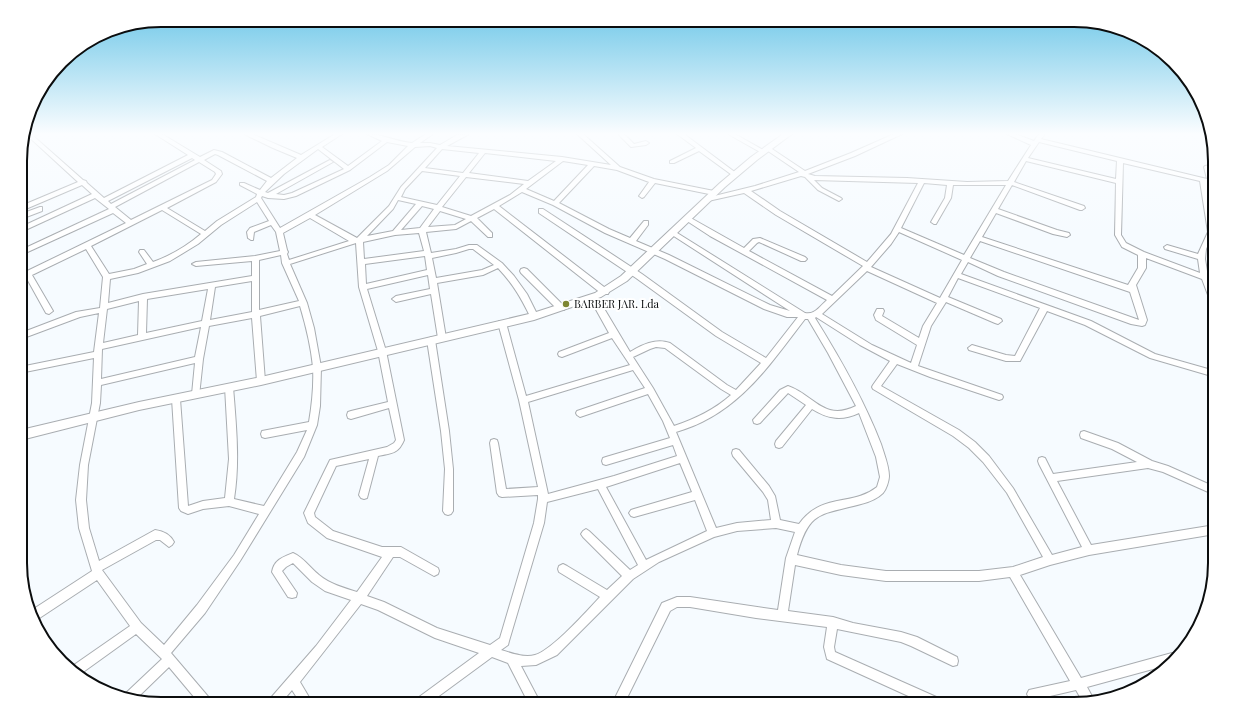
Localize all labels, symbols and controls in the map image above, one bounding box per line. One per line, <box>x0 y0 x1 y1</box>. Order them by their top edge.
place label: BARBER JAR. Lda <box>574 296 660 311</box>
marker: BARBER JAR. Lda <box>561 299 571 309</box>

